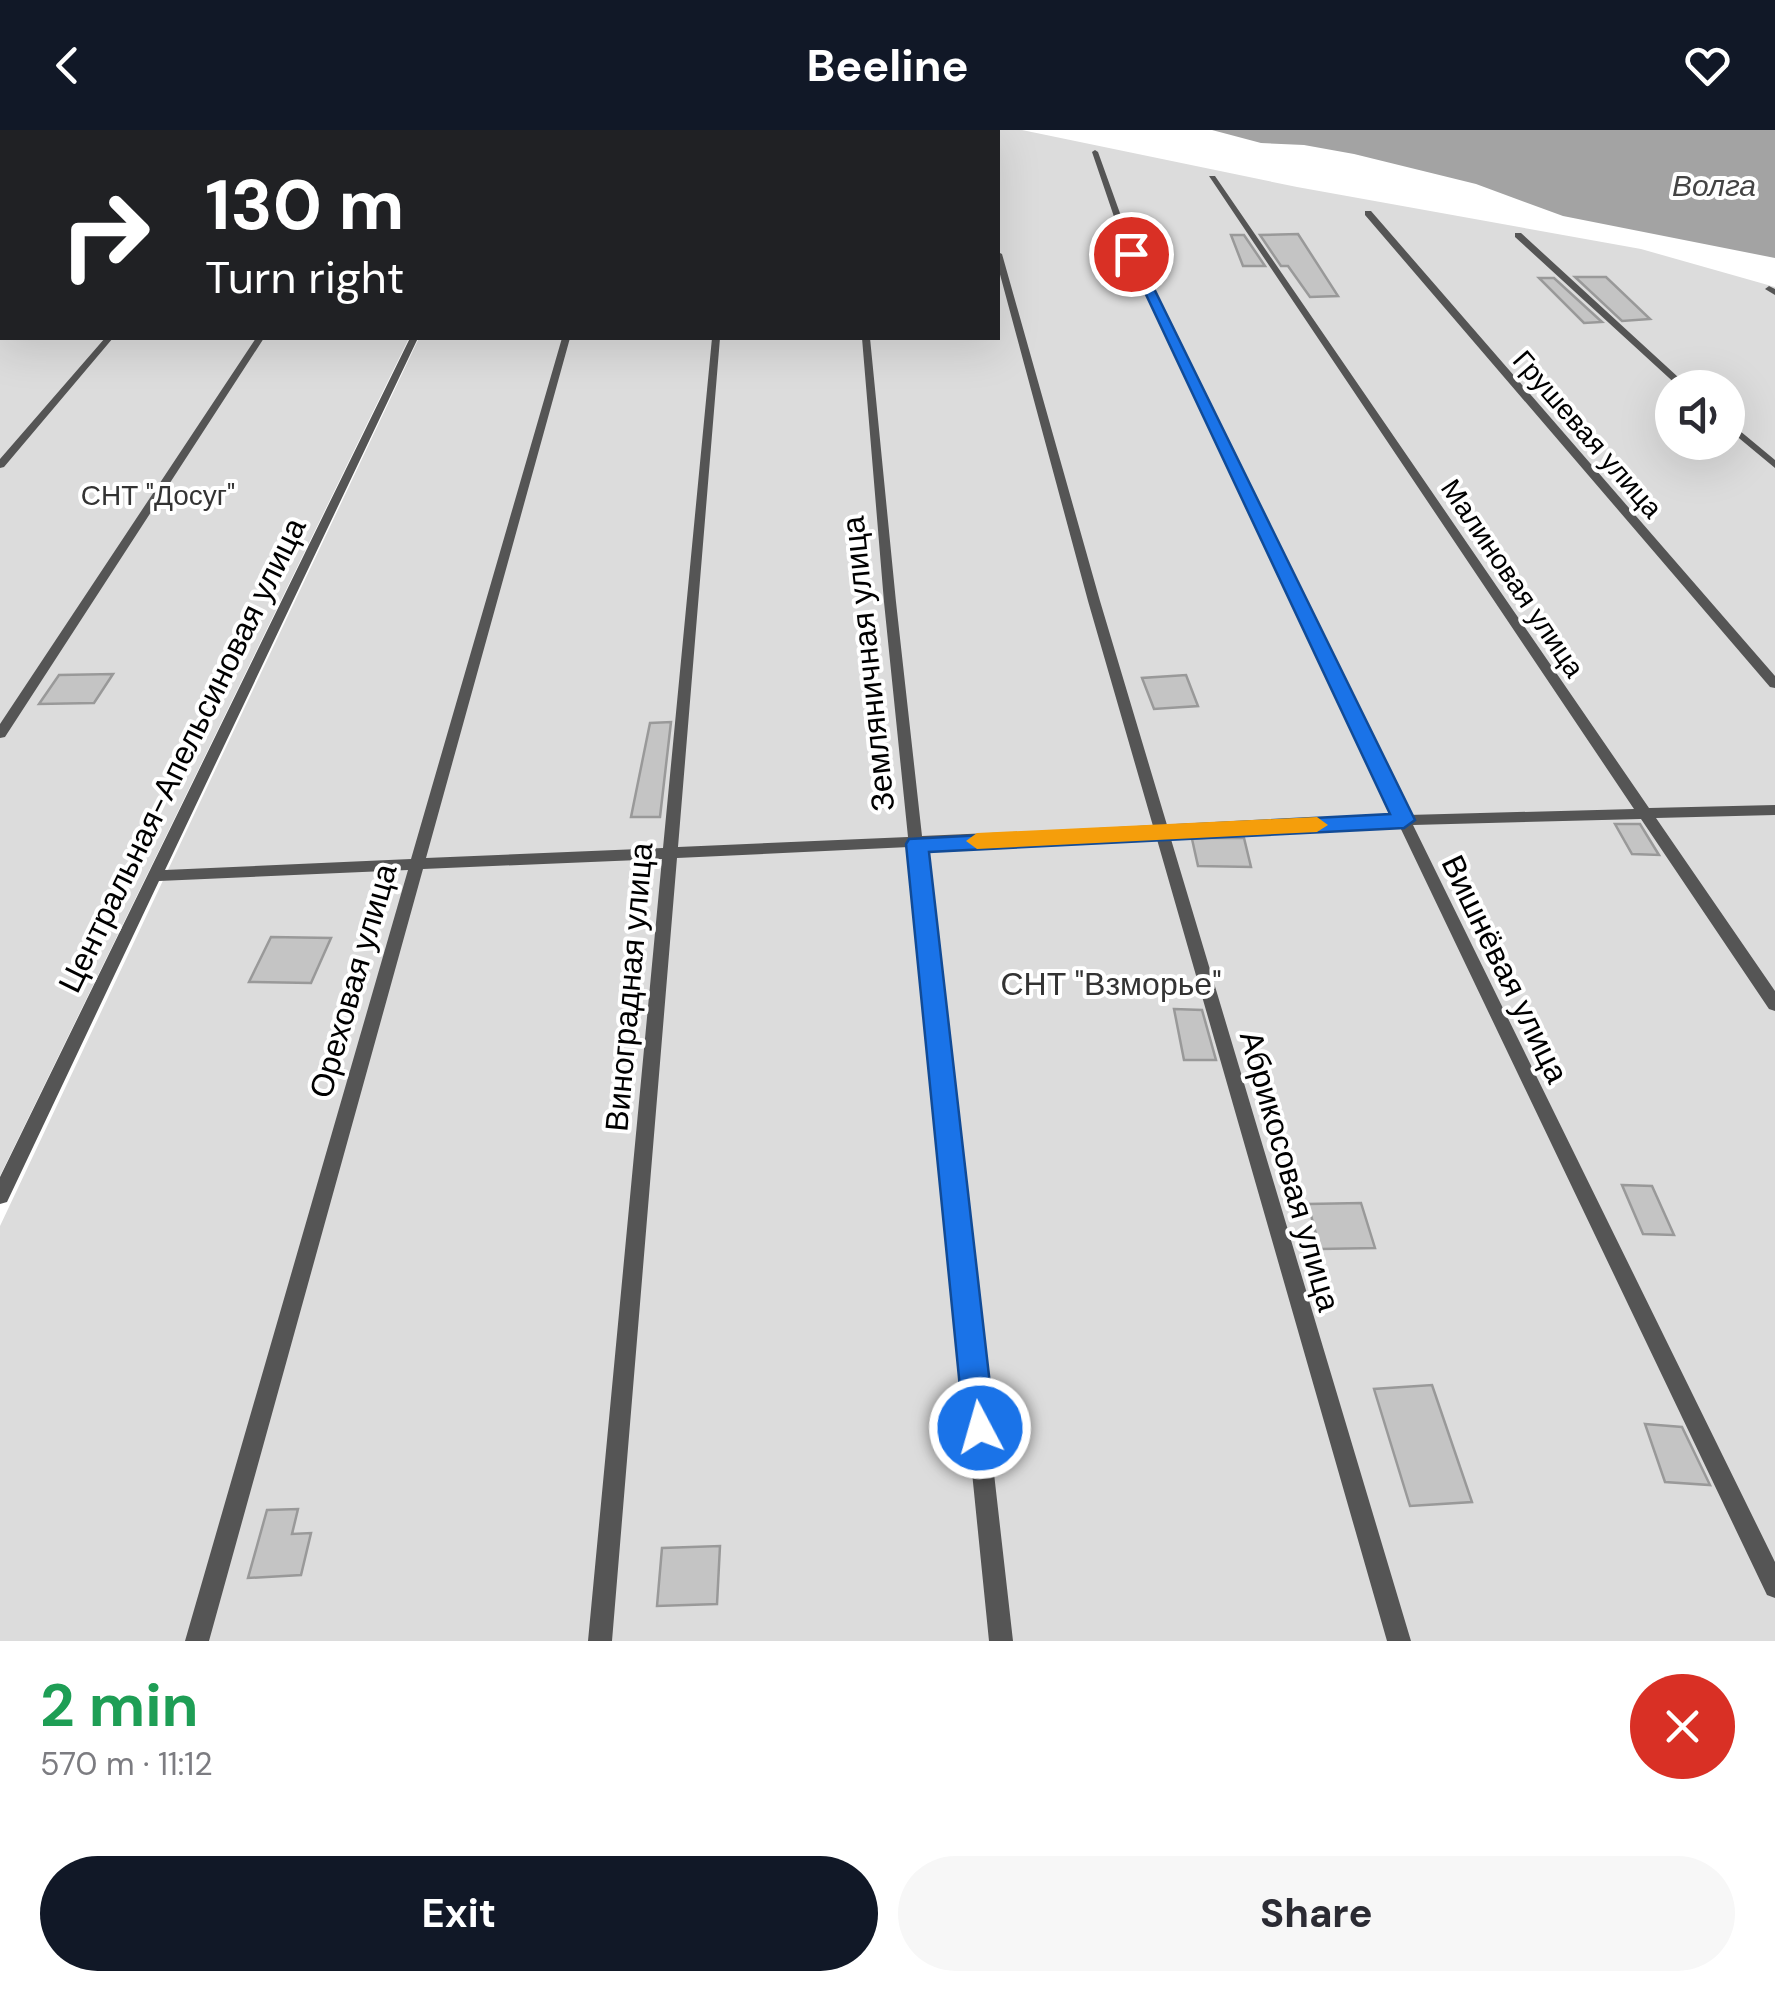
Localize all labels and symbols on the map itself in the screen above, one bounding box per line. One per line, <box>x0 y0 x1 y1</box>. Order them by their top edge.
water label: Волга <box>1672 166 1756 205</box>
pin <box>1089 212 1174 297</box>
street label: Грушевая улица <box>1505 343 1671 526</box>
street label: Малиновая улица <box>1432 472 1593 685</box>
park label: СНТ "Досуг" <box>81 477 235 514</box>
street label: Центральная-Апельсиновая улица <box>48 510 316 999</box>
street label: Земляничная улица <box>832 514 904 814</box>
street label: Виноградная улица <box>595 841 663 1133</box>
street label: Вишнёвая улица <box>1432 848 1578 1090</box>
street label: Ореховая улица <box>300 859 407 1103</box>
park label: СНТ "Взморье" <box>1001 963 1221 1005</box>
street label: Абрикосовая улица <box>1230 1026 1350 1316</box>
position arrow <box>928 1376 1032 1480</box>

